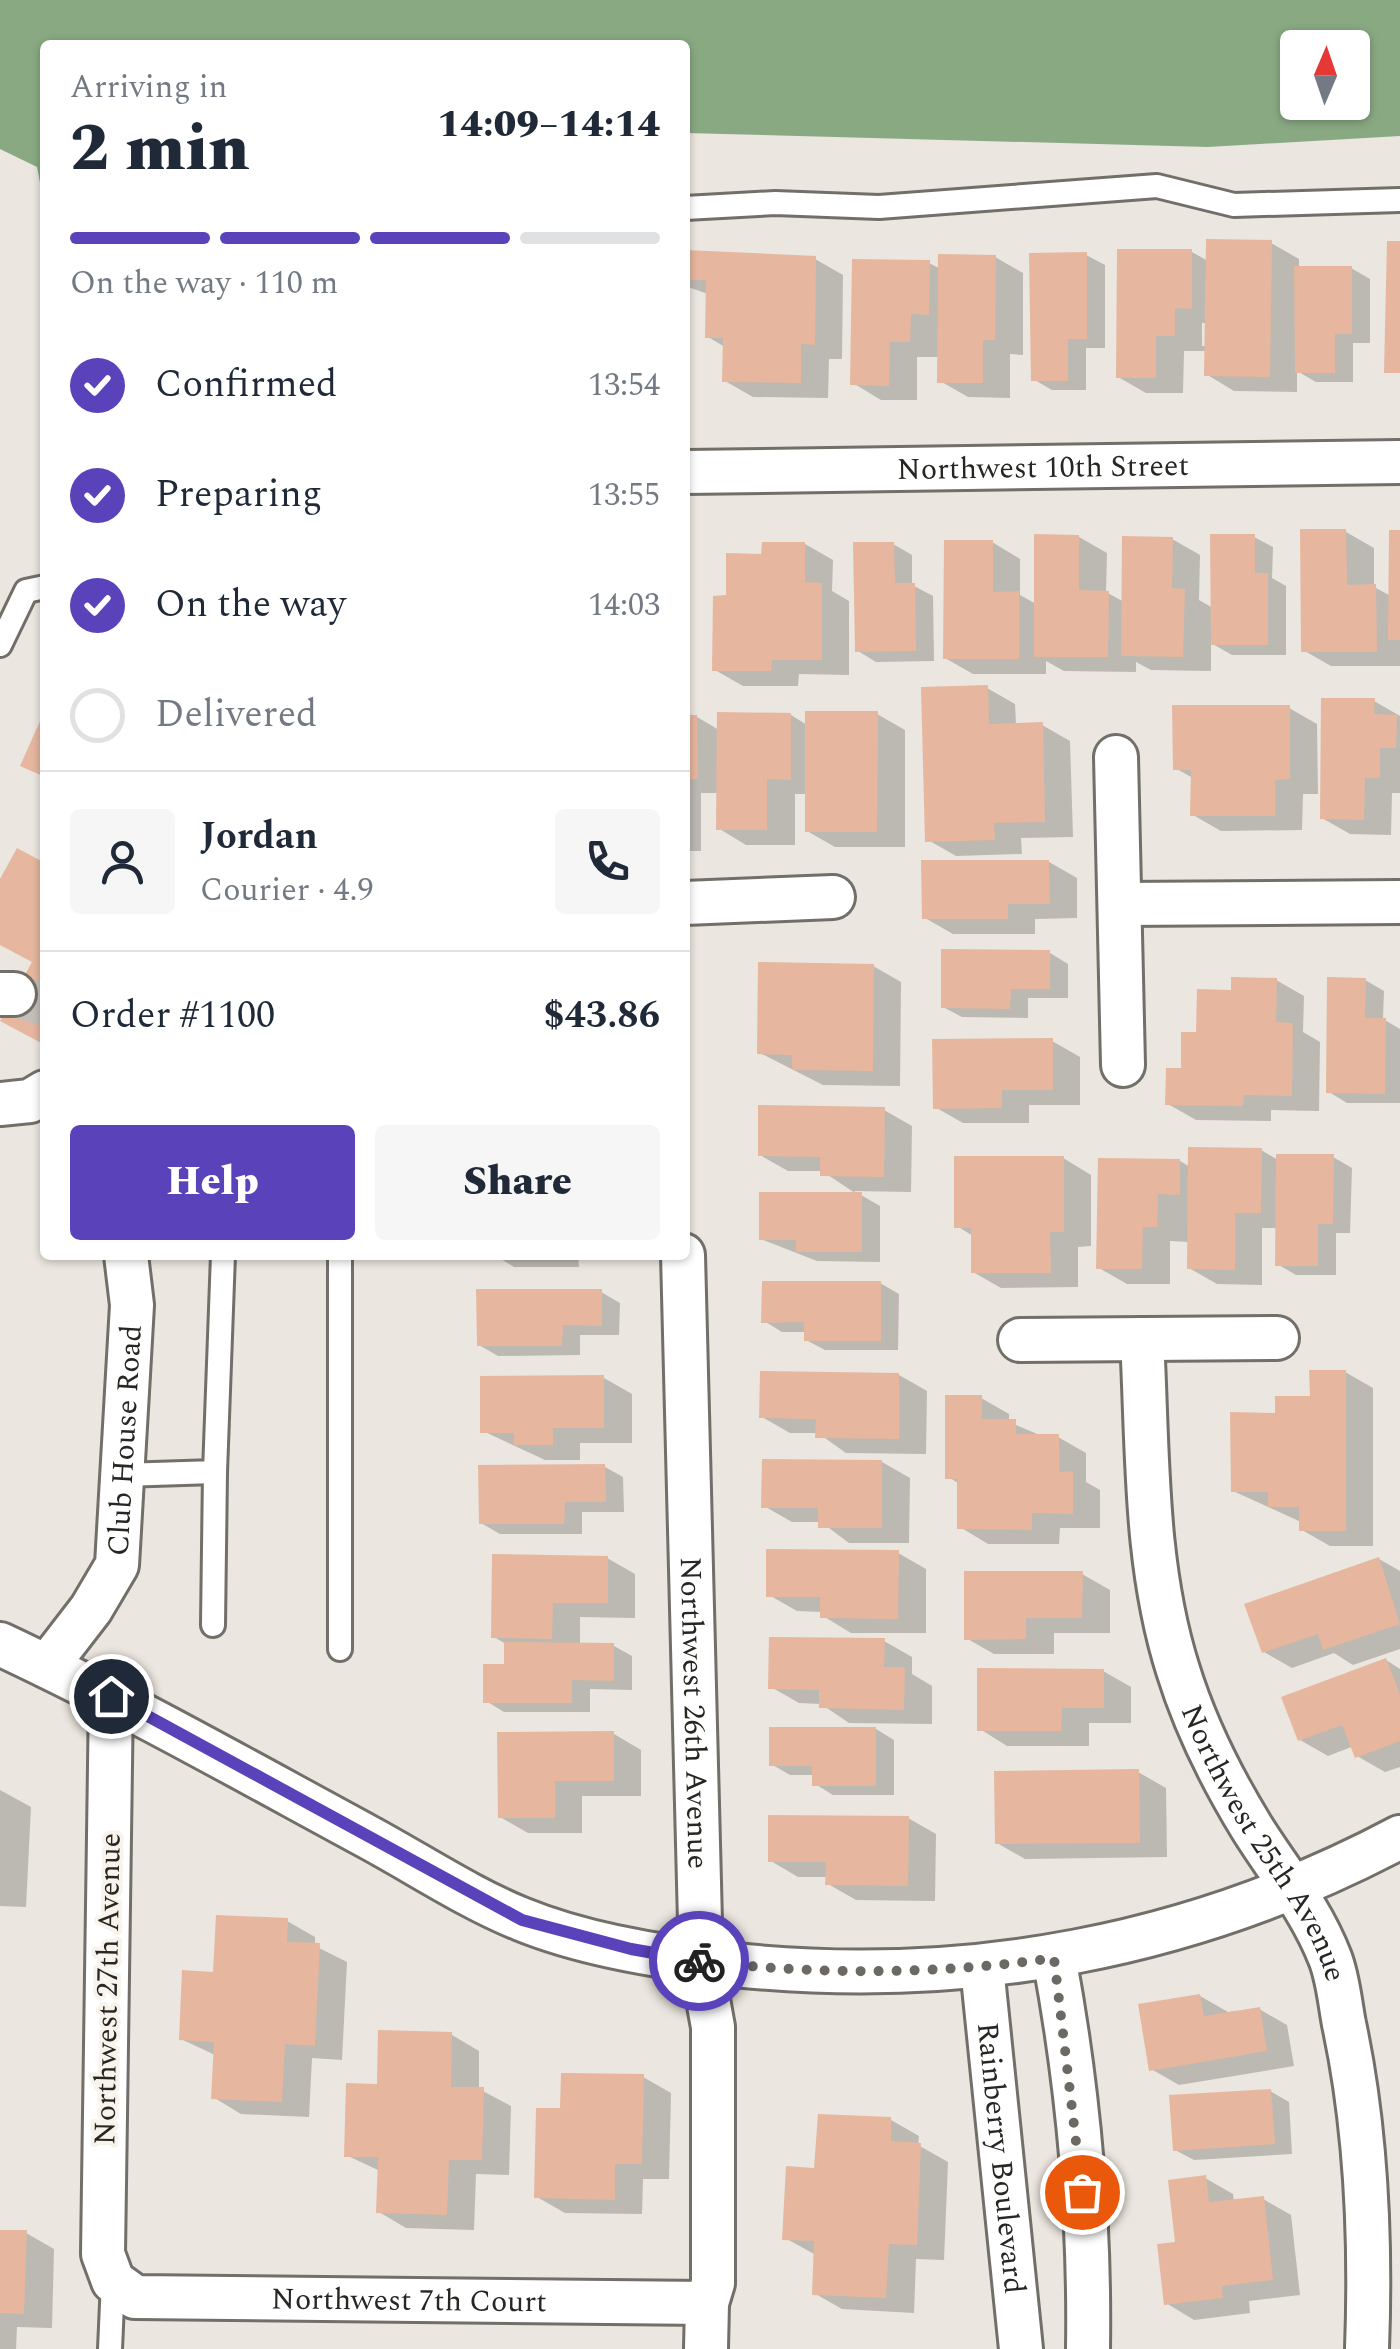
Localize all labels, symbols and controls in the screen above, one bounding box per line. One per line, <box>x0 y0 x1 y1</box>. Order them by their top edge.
north arrow <box>1280 30 1370 120</box>
map controls <box>1280 30 1370 120</box>
text: Arriving in <box>70 63 227 112</box>
text: 14:09–14:14 <box>437 96 660 154</box>
text: 2 min <box>70 100 250 199</box>
text: On the way · 110 m <box>70 259 338 308</box>
text: Confirmed <box>155 356 337 414</box>
icon: check <box>70 358 125 413</box>
text: 13:54 <box>588 361 660 410</box>
street label: Northwest 10th Street <box>897 443 1189 493</box>
text: Preparing <box>155 466 322 524</box>
icon: check <box>70 468 125 523</box>
text: 13:55 <box>588 471 660 520</box>
text: On the way <box>155 576 346 634</box>
icon: check <box>70 578 125 633</box>
text: 14:03 <box>588 581 660 630</box>
text: Delivered <box>155 686 317 744</box>
text: Jordan <box>200 808 318 866</box>
button: person <box>70 809 175 914</box>
button: phone <box>555 809 660 914</box>
text: Courier · 4.9 <box>200 866 373 915</box>
text: Order #1100 <box>70 987 275 1045</box>
text: $43.86 <box>543 987 660 1045</box>
button: Help <box>70 1125 355 1240</box>
button: Share <box>375 1125 660 1240</box>
street label: Club House Road <box>96 1323 155 1557</box>
street label: Northwest 26th Avenue <box>667 1556 721 1870</box>
pin <box>69 1654 154 1739</box>
icon: home <box>84 1669 139 1724</box>
street label: Northwest 25th Avenue <box>1168 1697 1358 1986</box>
street label: Northwest 27th Avenue <box>82 1832 134 2146</box>
courier <box>649 1911 749 2011</box>
icon: bike <box>672 1934 727 1989</box>
street label: Rainberry Boulevard <box>964 2020 1037 2296</box>
pin <box>1040 2150 1125 2235</box>
icon: bag <box>1055 2165 1110 2220</box>
street label: Northwest 7th Court <box>271 2276 547 2325</box>

